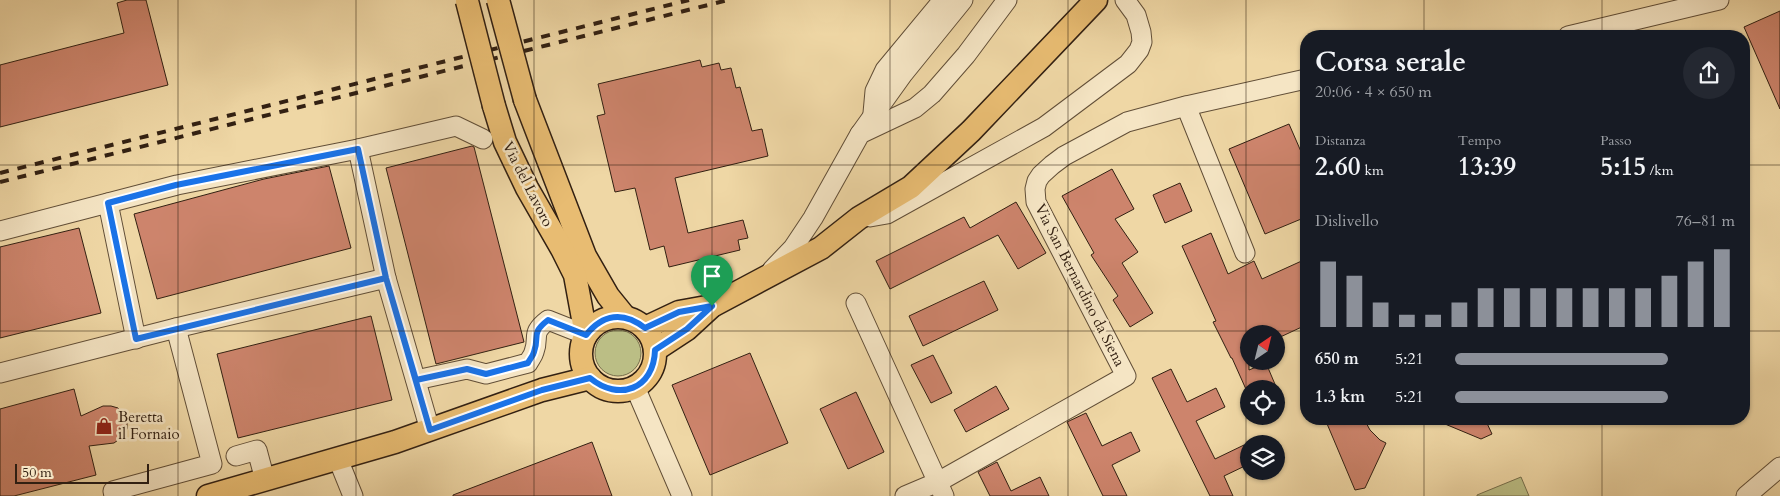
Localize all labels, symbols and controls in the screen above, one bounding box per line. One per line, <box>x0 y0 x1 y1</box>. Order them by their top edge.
text: Corsa serale <box>1315 43 1466 81</box>
button: share <box>1683 47 1735 99</box>
text: 20:06 · 4 × 650 m <box>1315 81 1432 103</box>
text: Distanza <box>1315 131 1366 150</box>
text: Tempo <box>1458 131 1501 150</box>
text: Passo <box>1600 131 1632 150</box>
street label: Via del Lavoro <box>498 138 558 230</box>
text: 2.60 <box>1315 150 1361 184</box>
text: 13:39 <box>1458 150 1516 184</box>
text: 5:15 <box>1600 150 1646 184</box>
text: km <box>1361 161 1384 180</box>
text: /km <box>1646 161 1674 180</box>
street label: Via San Bernardino da Siena <box>1030 200 1130 370</box>
text: Dislivello <box>1315 210 1379 232</box>
text: 76–81 m <box>1676 210 1735 232</box>
pin <box>691 255 733 306</box>
icon: arrive <box>698 262 726 290</box>
north arrow <box>1240 325 1285 370</box>
map controls <box>1240 325 1285 480</box>
text: 650 m <box>1315 348 1359 370</box>
text: 5:21 <box>1395 348 1424 370</box>
button: locate <box>1240 380 1285 425</box>
text: 1.3 km <box>1315 386 1365 408</box>
text: 5:21 <box>1395 386 1424 408</box>
place label: Beretta il Fornaio <box>118 407 180 444</box>
shop icon: Beretta il Fornaio <box>94 416 114 436</box>
button: layers <box>1240 435 1285 480</box>
scale bar <box>15 461 149 484</box>
text: 50 m <box>22 463 52 482</box>

